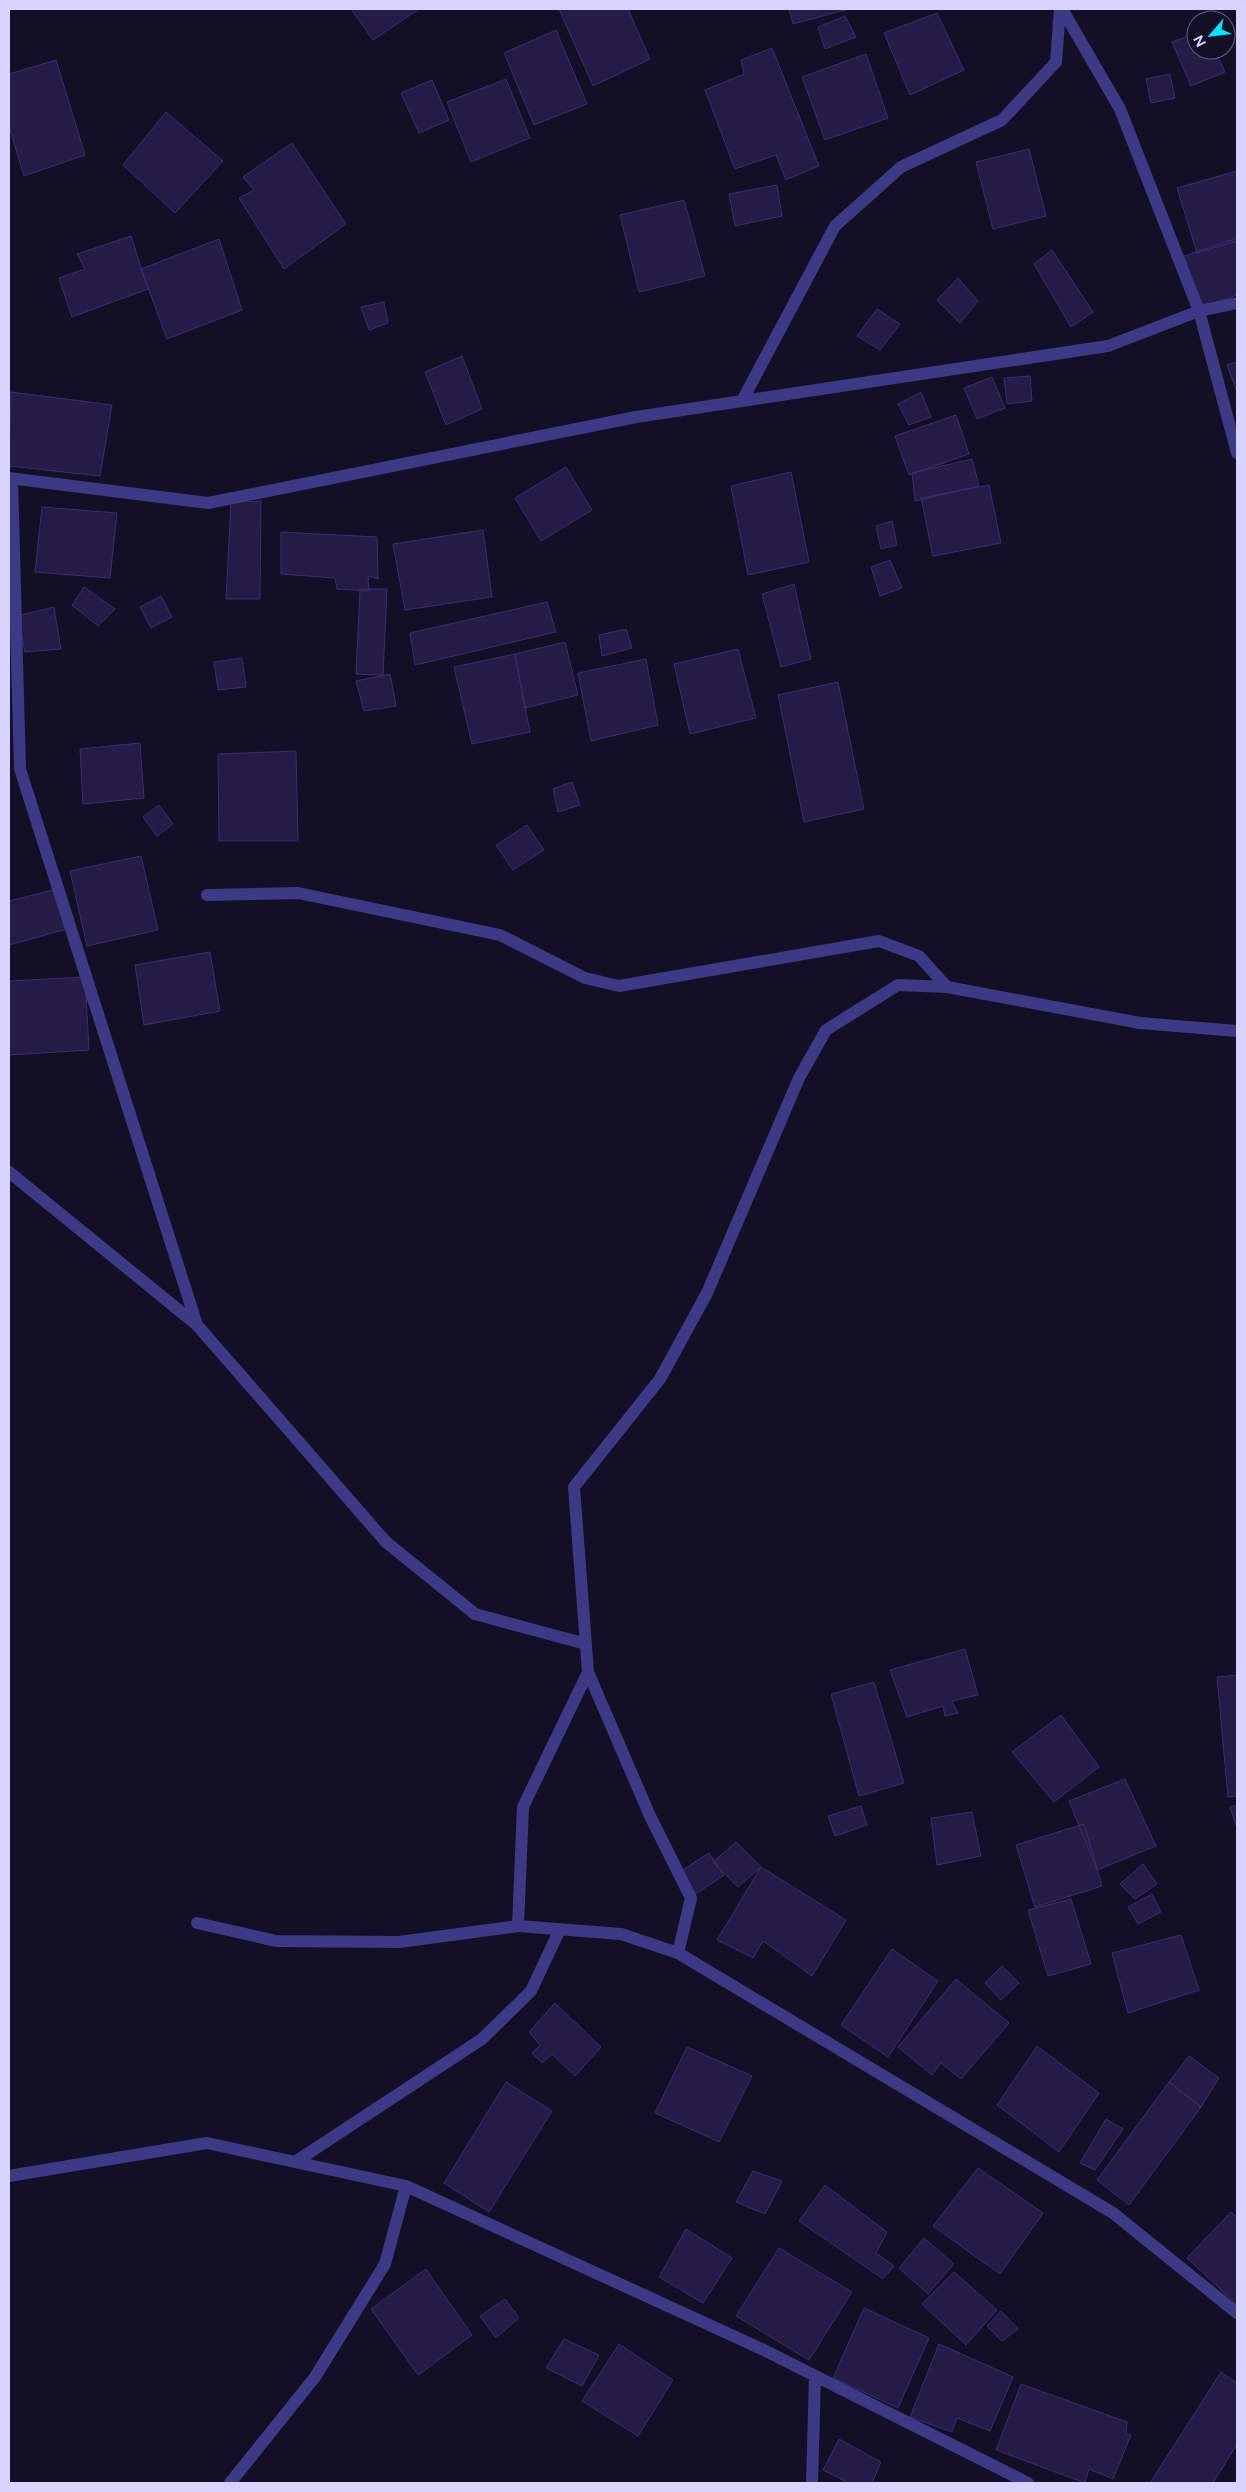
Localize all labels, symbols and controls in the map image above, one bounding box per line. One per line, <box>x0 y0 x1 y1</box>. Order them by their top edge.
north arrow <box>1186 10 1236 60</box>
text: N <box>1190 32 1210 50</box>

